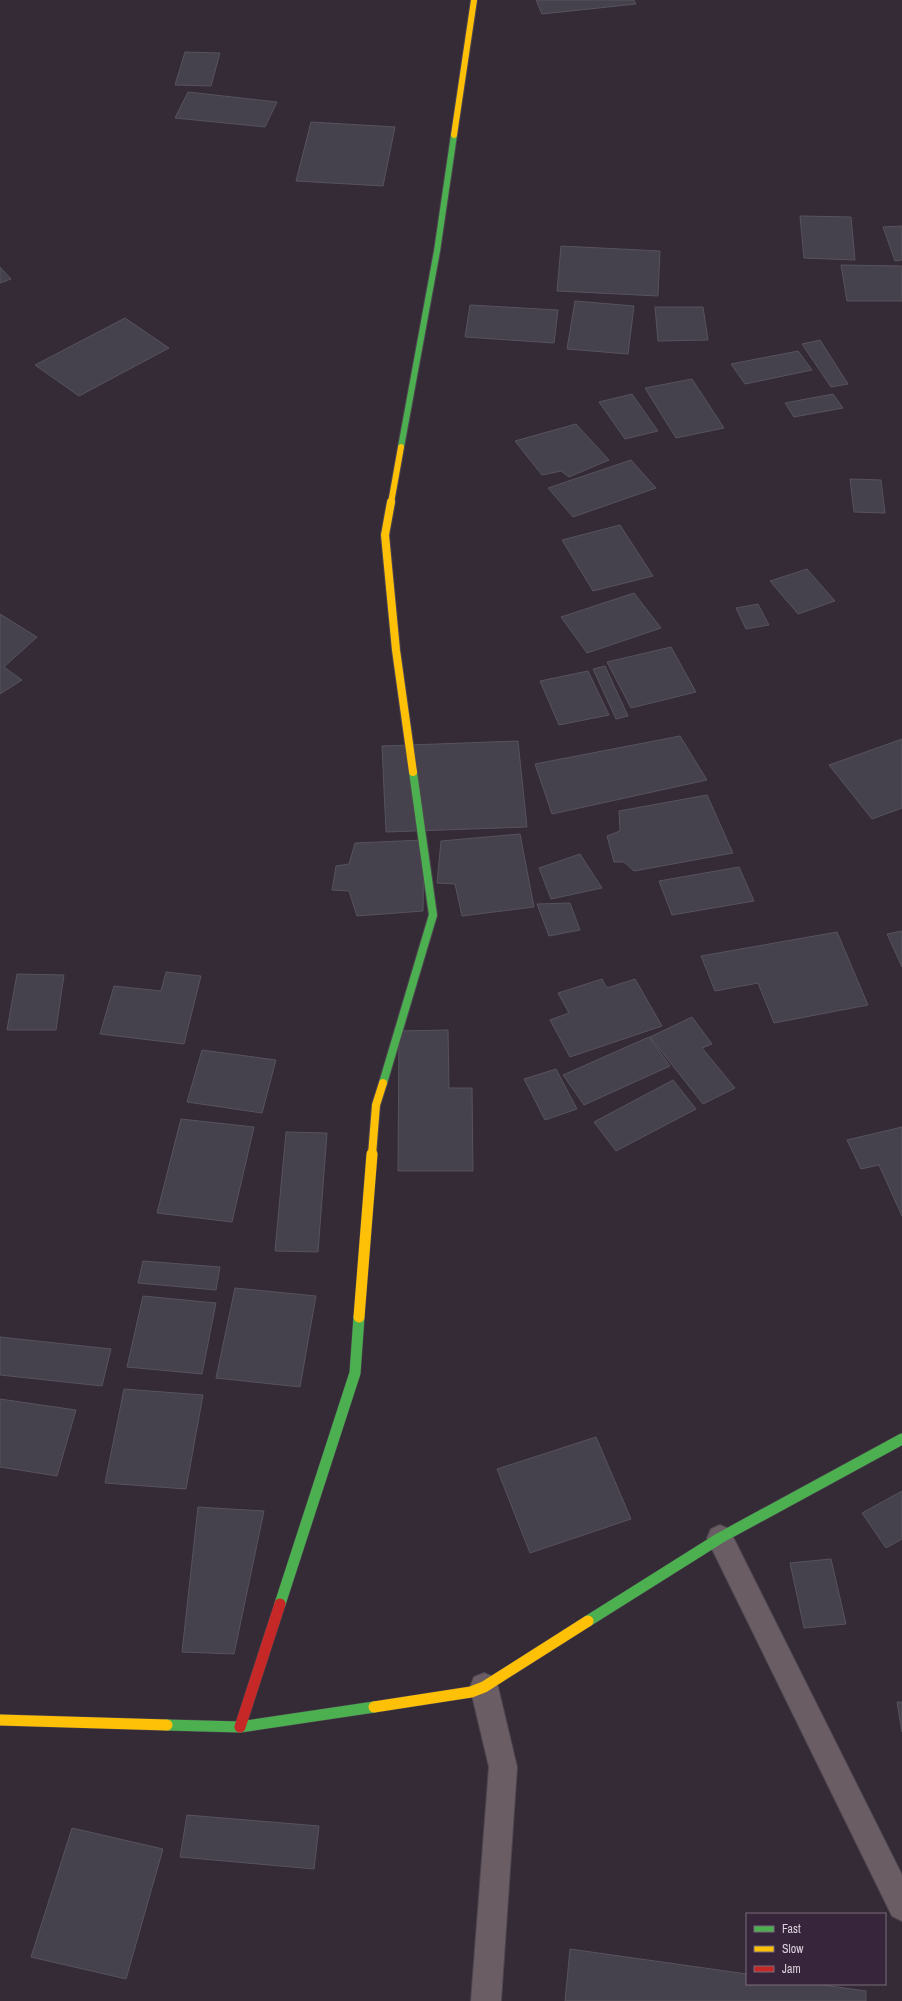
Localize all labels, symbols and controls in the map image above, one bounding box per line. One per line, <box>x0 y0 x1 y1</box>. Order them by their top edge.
legend <box>746 1913 886 1985</box>
text: Fast <box>782 1921 801 1937</box>
text: Slow <box>782 1941 804 1957</box>
text: Jam <box>782 1961 801 1977</box>

